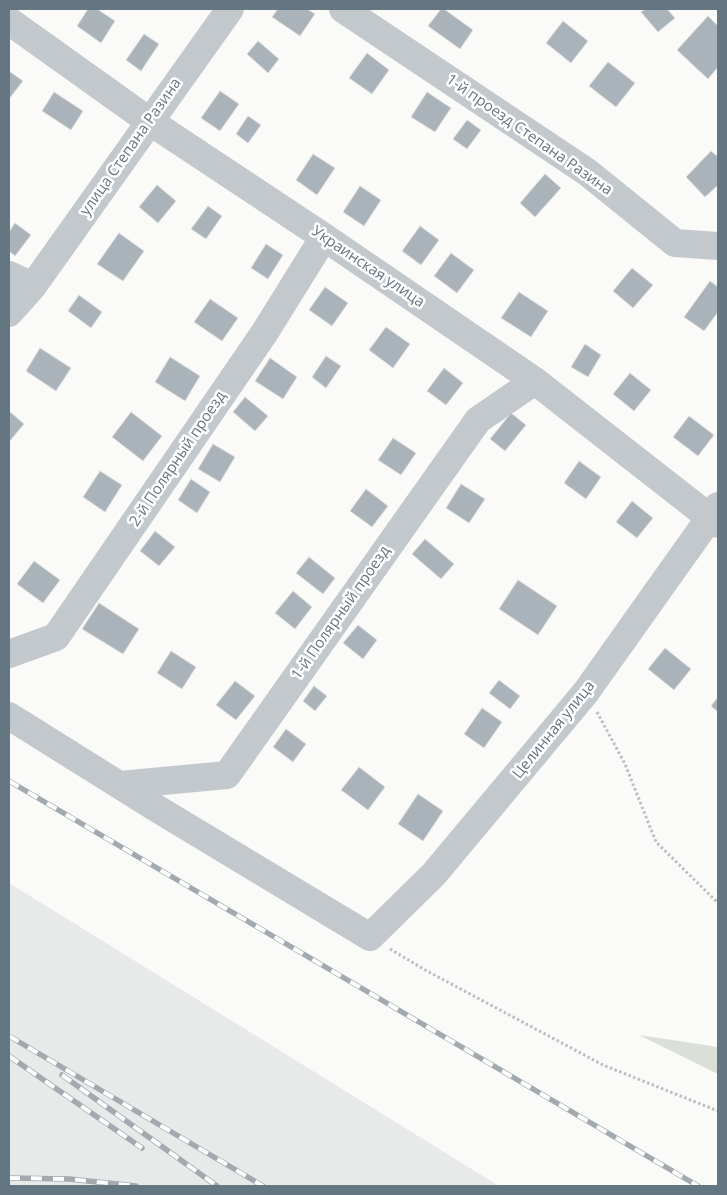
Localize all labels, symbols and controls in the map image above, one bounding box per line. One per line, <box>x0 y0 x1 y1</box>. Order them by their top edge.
street label: 1-й проезд Степана Разина <box>442 71 616 199</box>
street label: улица Степана Разина <box>77 75 185 219</box>
street label: Украинская улица <box>308 223 428 311</box>
street label: 2-й Полярный проезд <box>126 388 230 530</box>
street label: 1-й Полярный проезд <box>288 543 394 683</box>
street label: Целинная улица <box>509 678 599 782</box>

